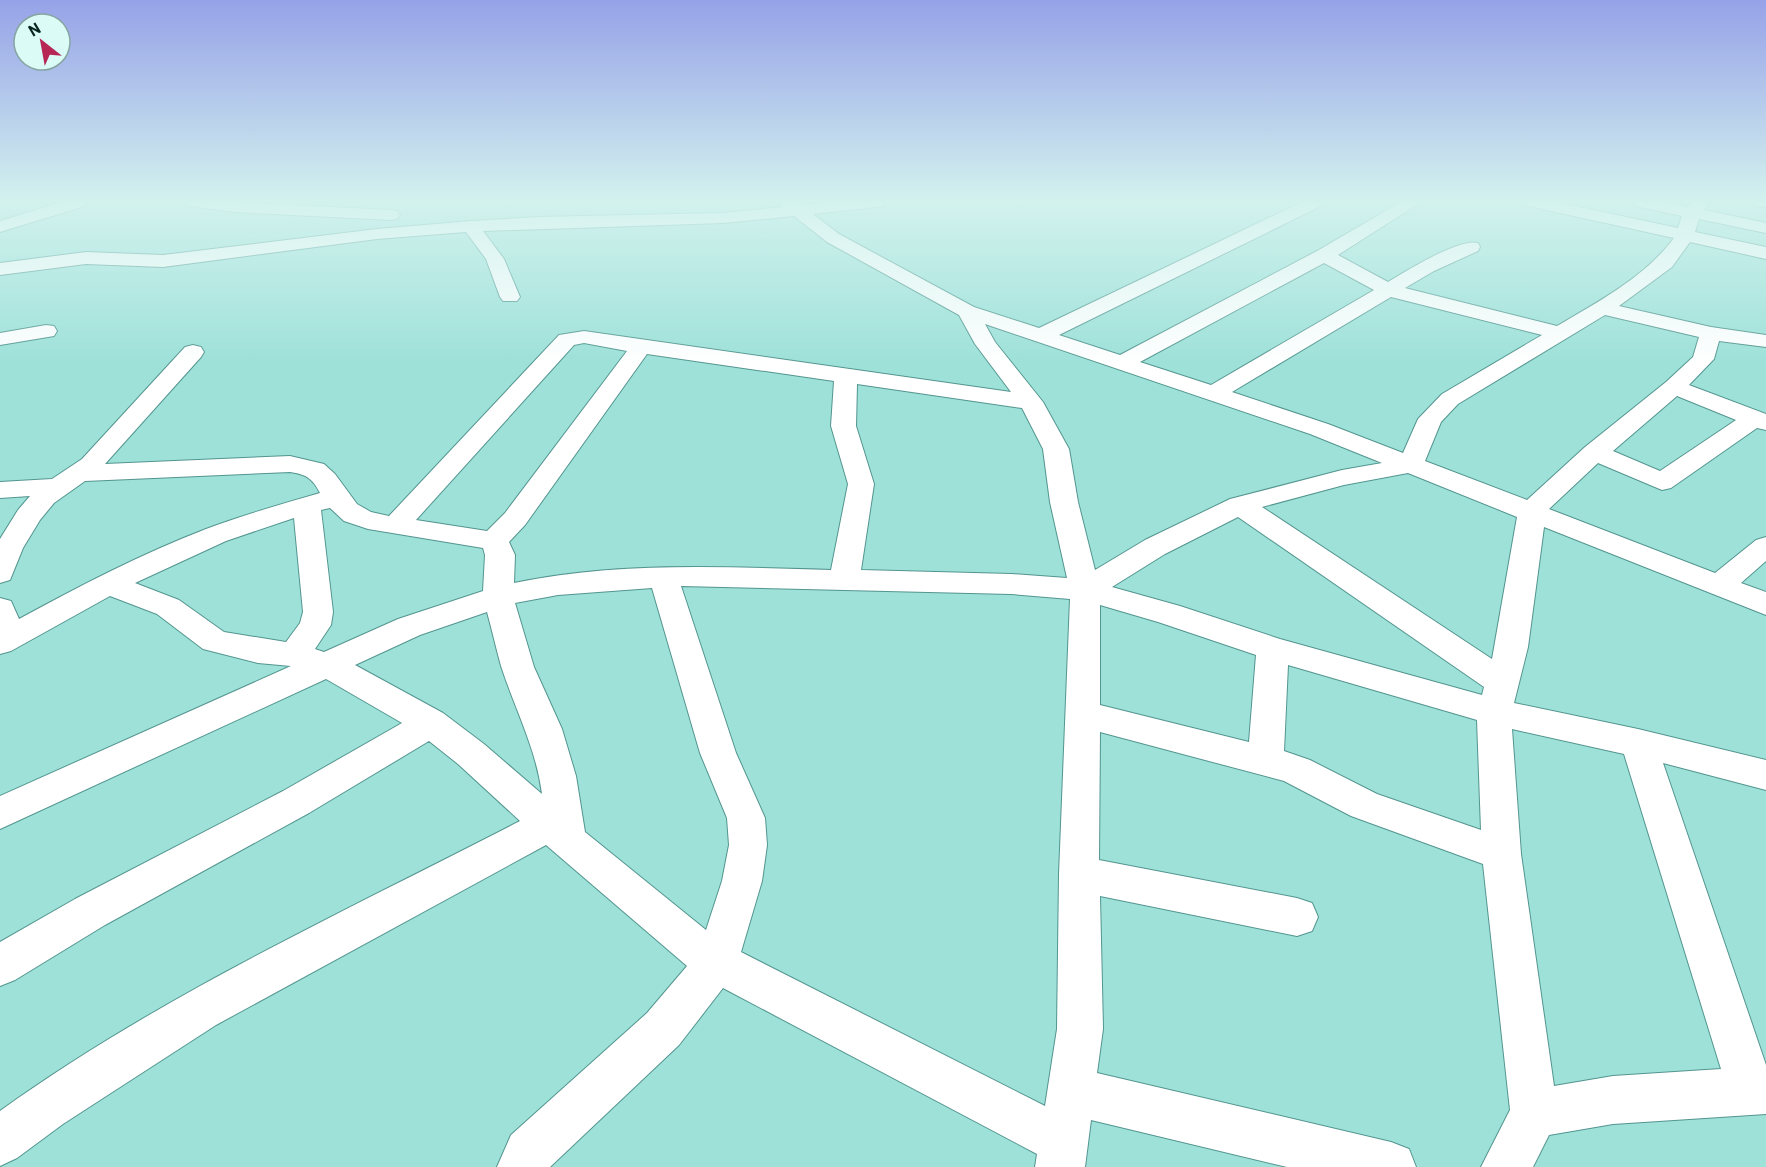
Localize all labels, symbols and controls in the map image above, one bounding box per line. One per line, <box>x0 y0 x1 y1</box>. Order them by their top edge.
north arrow <box>12 12 72 72</box>
text: N <box>25 18 43 40</box>

